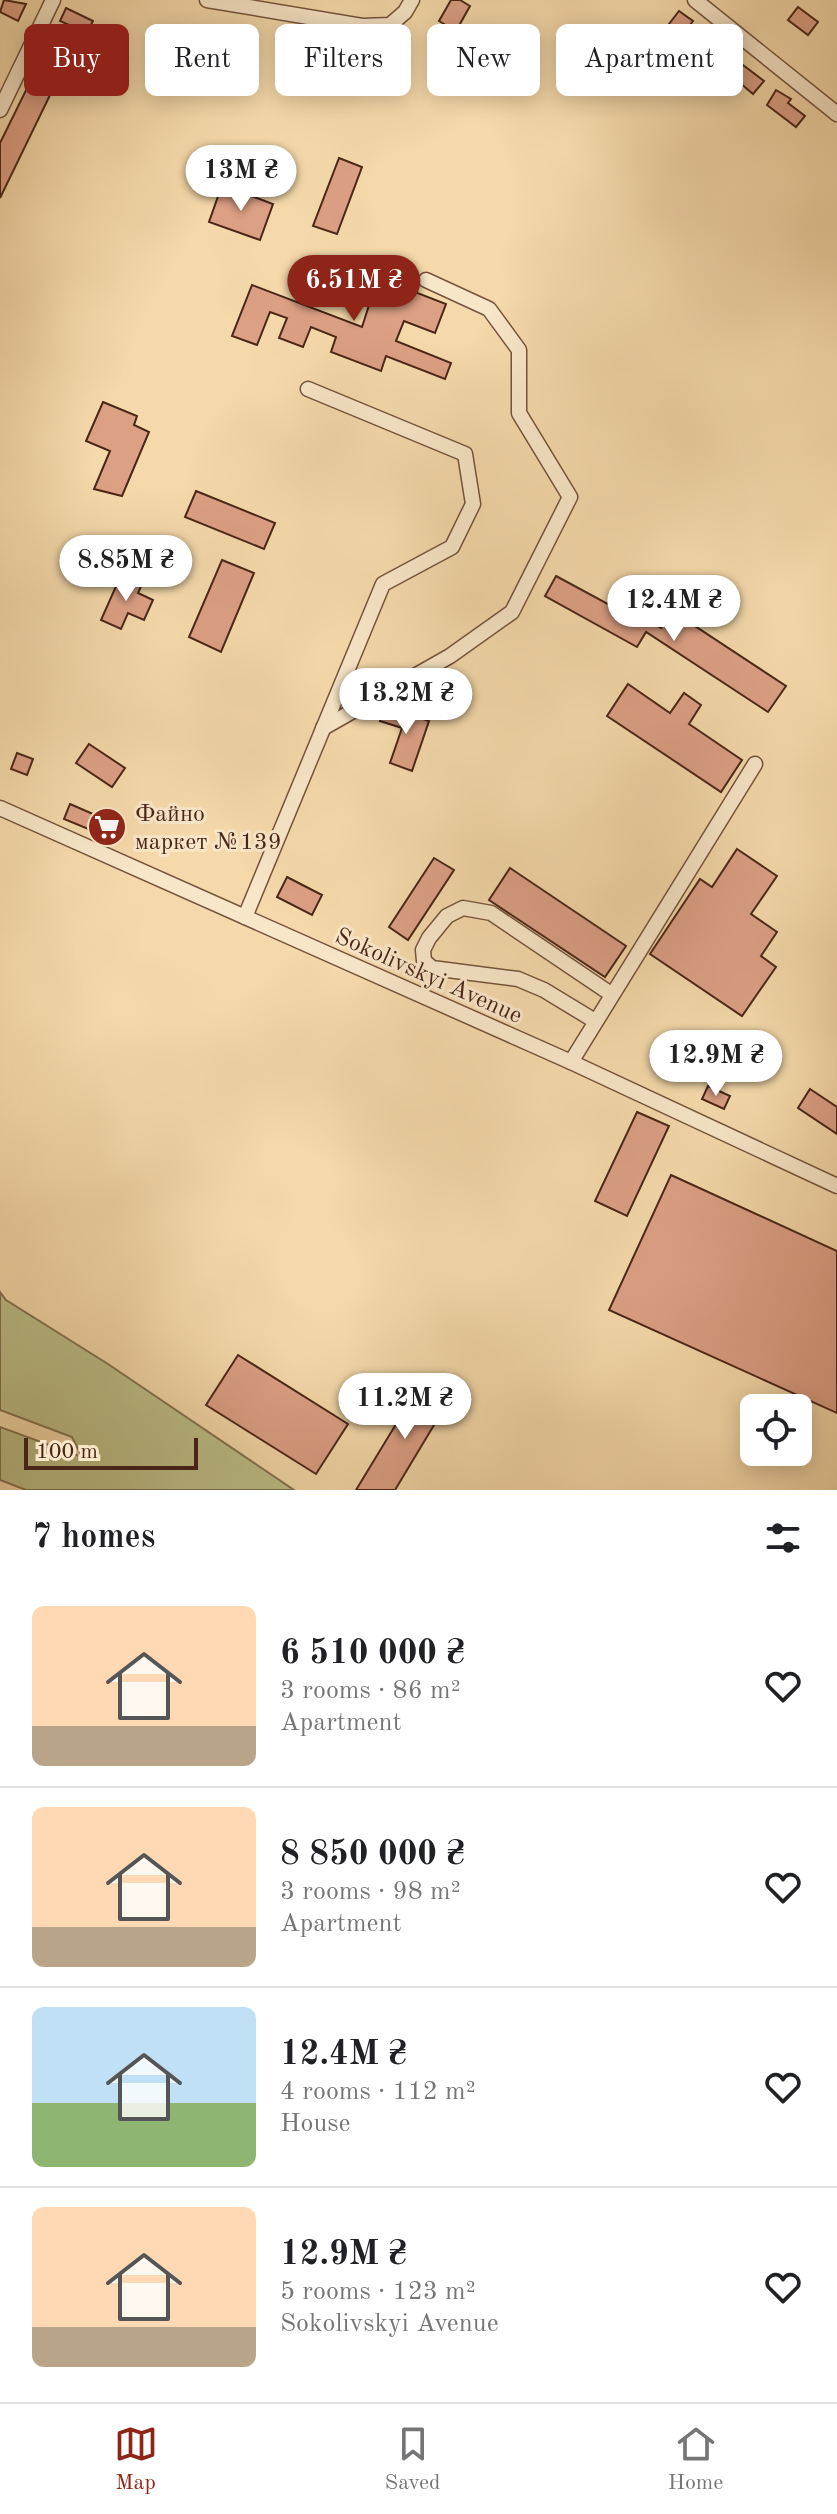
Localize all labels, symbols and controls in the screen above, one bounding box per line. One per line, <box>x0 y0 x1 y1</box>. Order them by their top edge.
chip: Buy <box>24 24 129 96</box>
chip: Rent <box>145 24 259 96</box>
chip: Filters <box>275 24 411 96</box>
chip: New <box>427 24 540 96</box>
chip: Apartment <box>556 24 743 96</box>
pin: 13M ₴ <box>185 145 297 213</box>
text: 13M ₴ <box>204 158 278 184</box>
pin: 6.51M ₴ <box>280 255 428 323</box>
text: 6.51M ₴ <box>305 268 403 294</box>
pin: 8.85M ₴ <box>52 535 200 603</box>
text: 8.85M ₴ <box>77 548 175 574</box>
pin: 12.4M ₴ <box>600 575 748 643</box>
text: 12.4M ₴ <box>625 588 723 614</box>
pin: 13.2M ₴ <box>332 668 480 736</box>
text: 13.2M ₴ <box>357 681 455 707</box>
place label: Файно маркет №139 <box>135 803 282 855</box>
supermarket icon: Файно маркет №139 <box>86 806 128 848</box>
street label: Sokolivskyi Avenue <box>331 925 525 1029</box>
pin: 12.9M ₴ <box>642 1030 790 1098</box>
text: 12.9M ₴ <box>667 1043 765 1069</box>
pin: 11.2M ₴ <box>331 1373 479 1441</box>
text: 11.2M ₴ <box>356 1386 454 1412</box>
map controls <box>740 1394 812 1466</box>
button: locate <box>740 1394 812 1466</box>
scale bar <box>24 1434 198 1470</box>
text: 100 m <box>36 1441 98 1463</box>
icon: filters <box>761 1516 805 1560</box>
text: 7 homes <box>32 1521 155 1555</box>
text: 6 510 000 ₴ <box>280 1637 465 1671</box>
icon: home <box>96 1638 192 1734</box>
icon: heart <box>761 1664 805 1708</box>
text: 3 rooms · 86 m² <box>280 1678 461 1704</box>
text: Apartment <box>280 1710 402 1736</box>
text: 8 850 000 ₴ <box>280 1838 465 1872</box>
icon: home <box>96 1839 192 1935</box>
icon: heart <box>761 1865 805 1909</box>
text: 3 rooms · 98 m² <box>280 1879 461 1905</box>
text: Apartment <box>280 1911 402 1937</box>
text: 12.4M ₴ <box>280 2038 407 2072</box>
icon: home <box>96 2039 192 2135</box>
icon: heart <box>761 2065 805 2109</box>
text: 4 rooms · 112 m² <box>280 2079 476 2105</box>
text: House <box>280 2111 351 2137</box>
text: 12.9M ₴ <box>280 2238 407 2272</box>
icon: home <box>96 2239 192 2335</box>
icon: heart <box>761 2265 805 2309</box>
text: 5 rooms · 123 m² <box>280 2279 476 2305</box>
text: Sokolivskyi Avenue <box>280 2311 499 2337</box>
tab: Map <box>114 2422 158 2497</box>
tab: Saved <box>385 2422 441 2497</box>
tab: Home <box>668 2422 723 2497</box>

